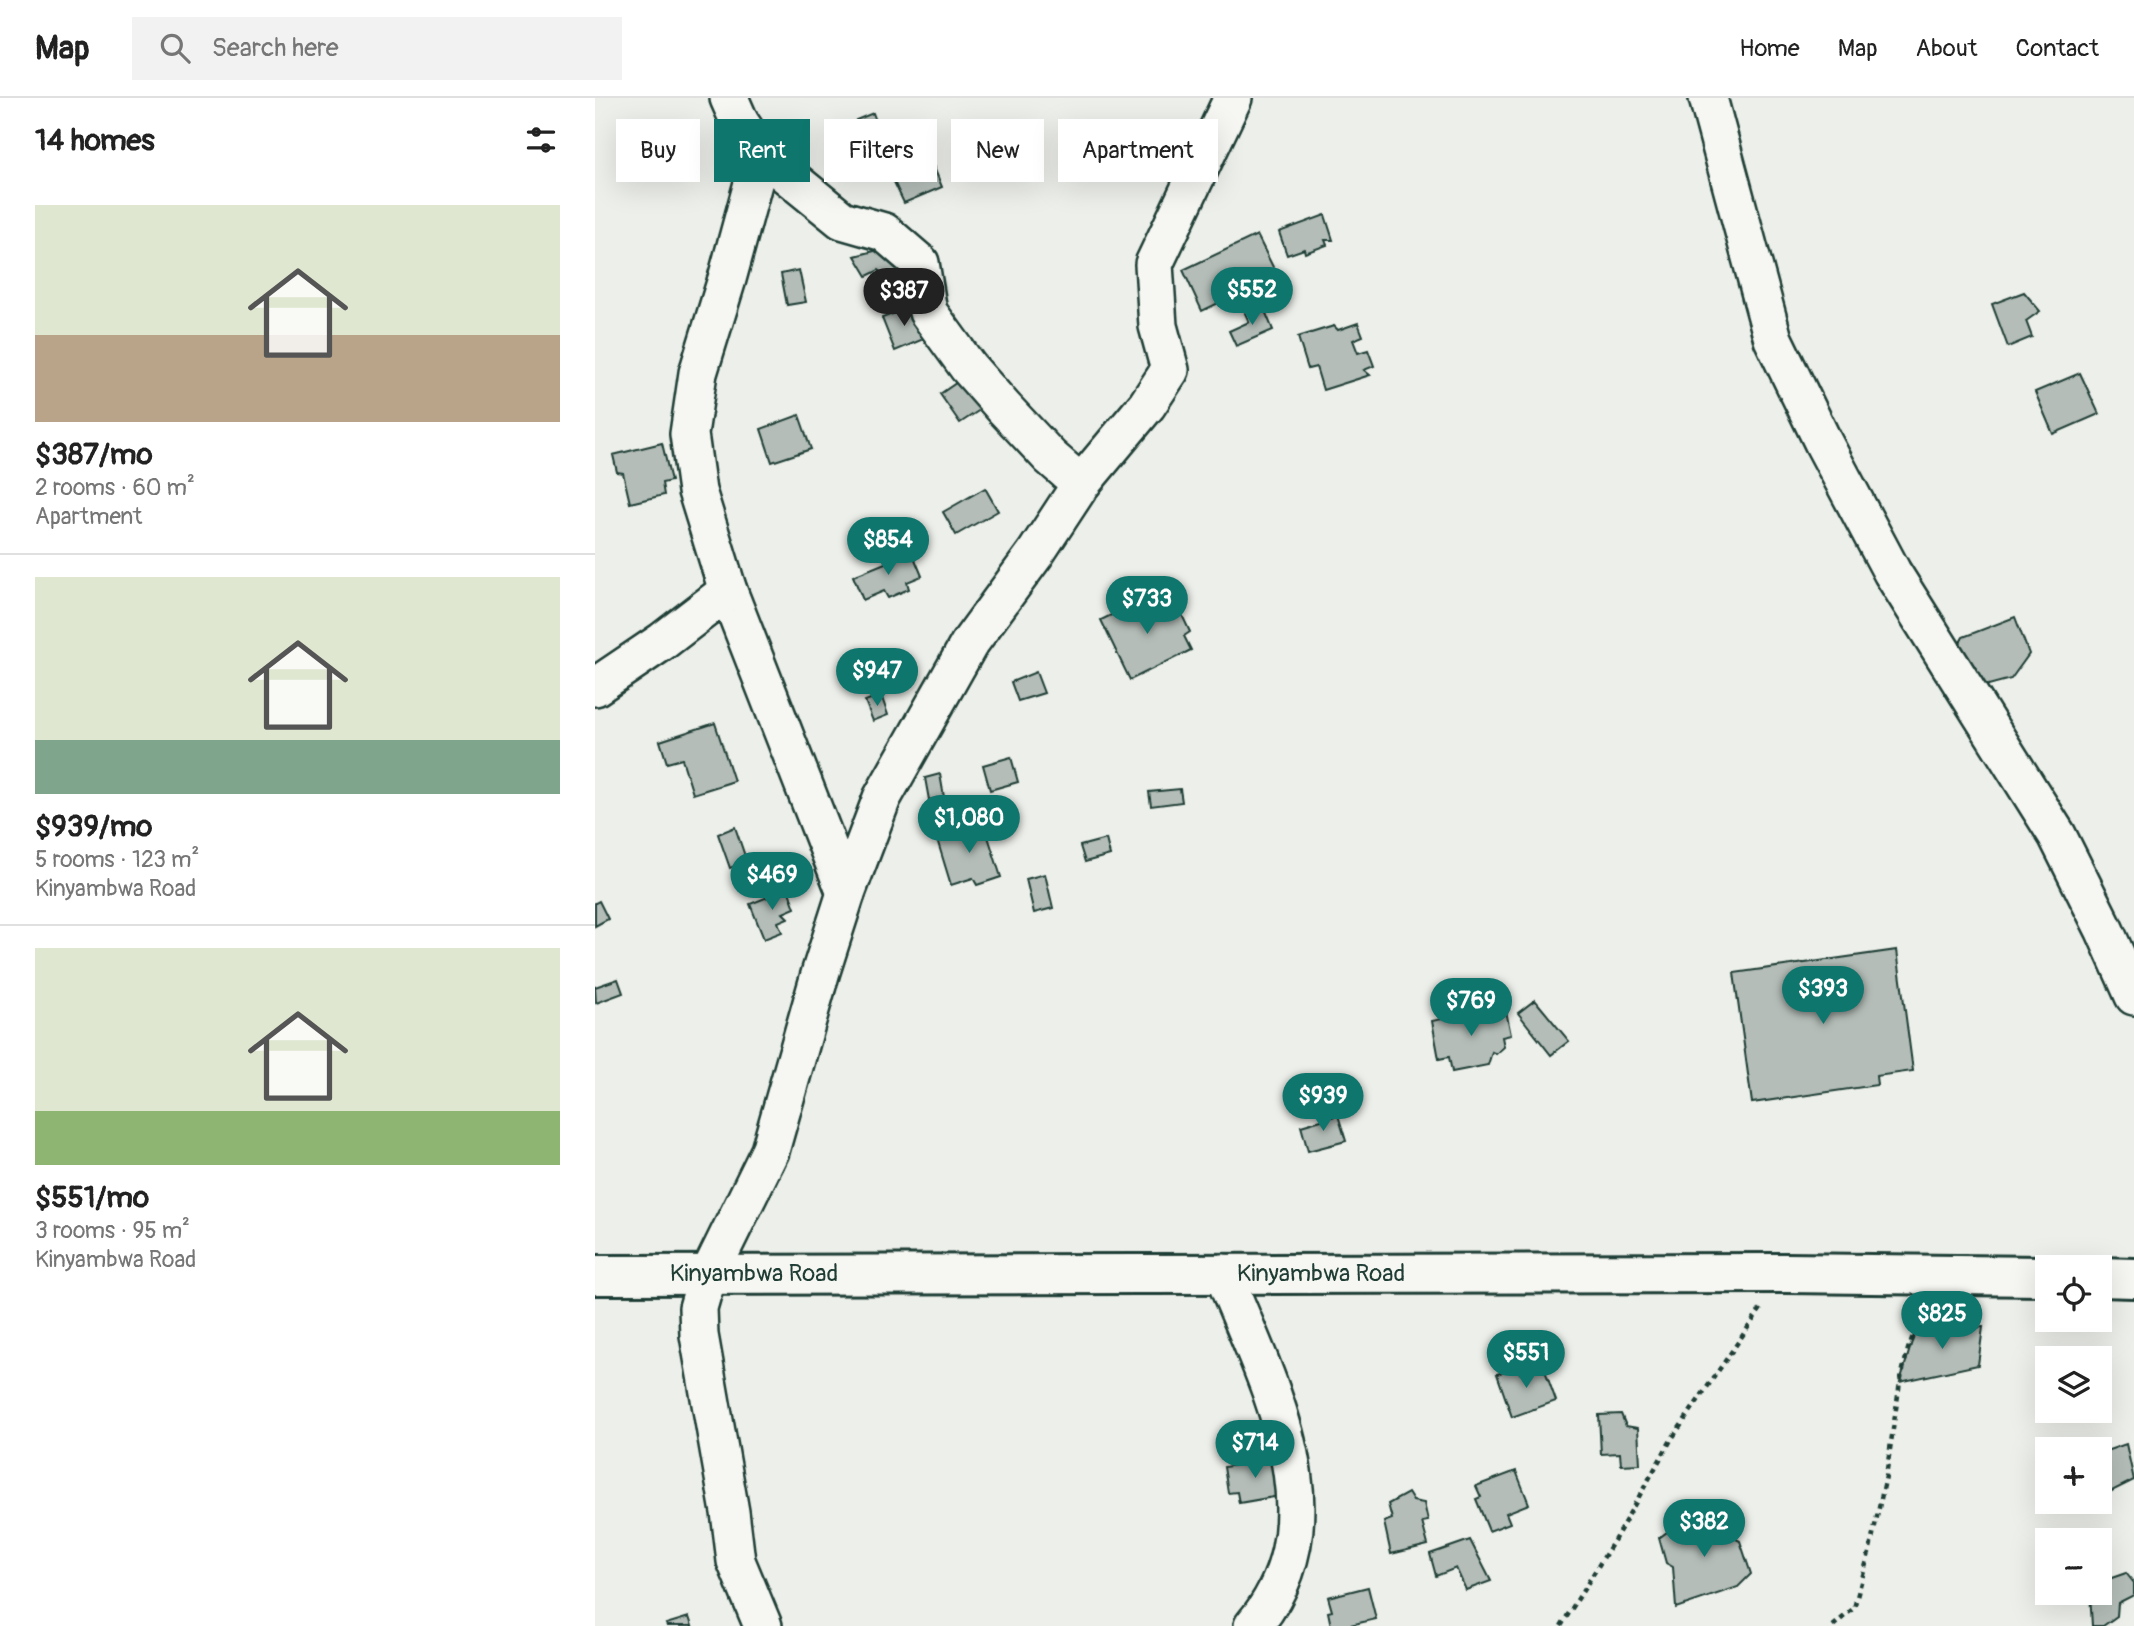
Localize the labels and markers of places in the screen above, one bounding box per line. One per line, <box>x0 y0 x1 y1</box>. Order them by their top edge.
pin: $387 <box>863 268 945 328</box>
pin: $552 <box>1211 268 1293 327</box>
pin: $854 <box>847 518 929 577</box>
pin: $733 <box>1106 576 1188 636</box>
pin: $947 <box>836 648 918 708</box>
pin: $1,080 <box>912 796 1026 855</box>
pin: $469 <box>731 852 813 912</box>
pin: $393 <box>1782 967 1864 1026</box>
pin: $769 <box>1430 978 1512 1038</box>
pin: $939 <box>1282 1074 1364 1133</box>
pin: $825 <box>1901 1292 1983 1351</box>
pin: $551 <box>1485 1330 1567 1390</box>
pin: $714 <box>1214 1420 1296 1480</box>
pin: $382 <box>1663 1500 1745 1559</box>

